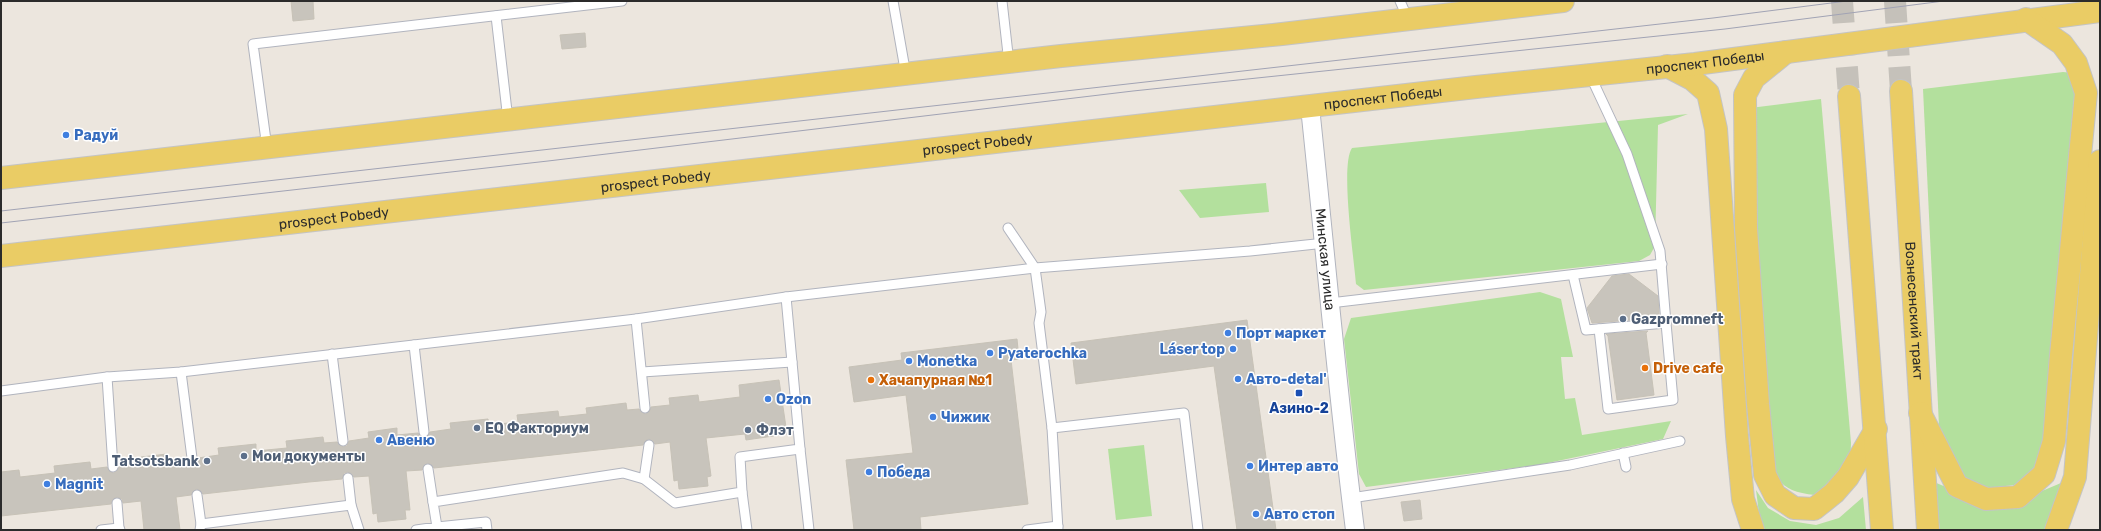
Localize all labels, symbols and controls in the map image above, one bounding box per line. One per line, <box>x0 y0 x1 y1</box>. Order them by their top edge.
street label: проспект Победы <box>1645 47 1765 78</box>
street label: проспект Победы <box>1323 83 1443 113</box>
place label: Радуй <box>74 127 118 144</box>
marker: Радуй <box>61 130 71 140</box>
street label: prospect Pobedy <box>922 130 1034 159</box>
street label: prospect Pobedy <box>600 167 712 196</box>
street label: prospect Pobedy <box>278 204 390 233</box>
street label: Минская улица <box>1311 207 1339 311</box>
street label: Вознесенский тракт <box>1901 241 1927 380</box>
place label: Gazpromneft <box>1631 311 1724 328</box>
marker: Gazpromneft <box>1618 314 1628 324</box>
place label: Порт маркет <box>1236 325 1326 342</box>
marker: Порт маркет <box>1223 328 1233 338</box>
place label: Láser top <box>1160 341 1225 358</box>
marker: Láser top <box>1228 344 1238 354</box>
place label: Pyaterochka <box>998 345 1087 362</box>
marker: Pyaterochka <box>985 348 995 358</box>
place label: Monetka <box>917 353 977 370</box>
marker: Monetka <box>904 356 914 366</box>
place label: Drive cafe <box>1653 360 1724 377</box>
marker: Drive cafe <box>1640 363 1650 373</box>
place label: Авто-detal' <box>1246 371 1327 388</box>
place label: Хачапурная №1 <box>879 372 992 389</box>
marker: Авто-detal' <box>1233 374 1243 384</box>
marker: Хачапурная №1 <box>866 375 876 385</box>
marker: Азино-2 <box>1294 388 1304 398</box>
place label: Ozon <box>776 391 811 408</box>
marker: Ozon <box>763 394 773 404</box>
place label: Азино-2 <box>1269 400 1329 417</box>
place label: Чижик <box>941 409 990 426</box>
marker: Чижик <box>928 412 938 422</box>
place label: EQ Факториум <box>485 420 589 437</box>
place label: Флэт <box>756 422 794 439</box>
marker: EQ Факториум <box>472 423 482 433</box>
marker: Флэт <box>743 425 753 435</box>
place label: Авеню <box>387 432 435 449</box>
marker: Авеню <box>374 435 384 445</box>
place label: Мои документы <box>252 448 365 465</box>
marker: Мои документы <box>239 451 249 461</box>
place label: Tatsotsbank <box>112 453 200 470</box>
marker: Tatsotsbank <box>202 456 212 466</box>
place label: Интер авто <box>1258 458 1339 475</box>
marker: Интер авто <box>1245 461 1255 471</box>
place label: Победа <box>877 464 930 481</box>
marker: Победа <box>864 467 874 477</box>
place label: Magnit <box>55 476 104 493</box>
marker: Magnit <box>42 479 52 489</box>
place label: Авто стоп <box>1264 506 1335 523</box>
marker: Авто стоп <box>1251 509 1261 519</box>

